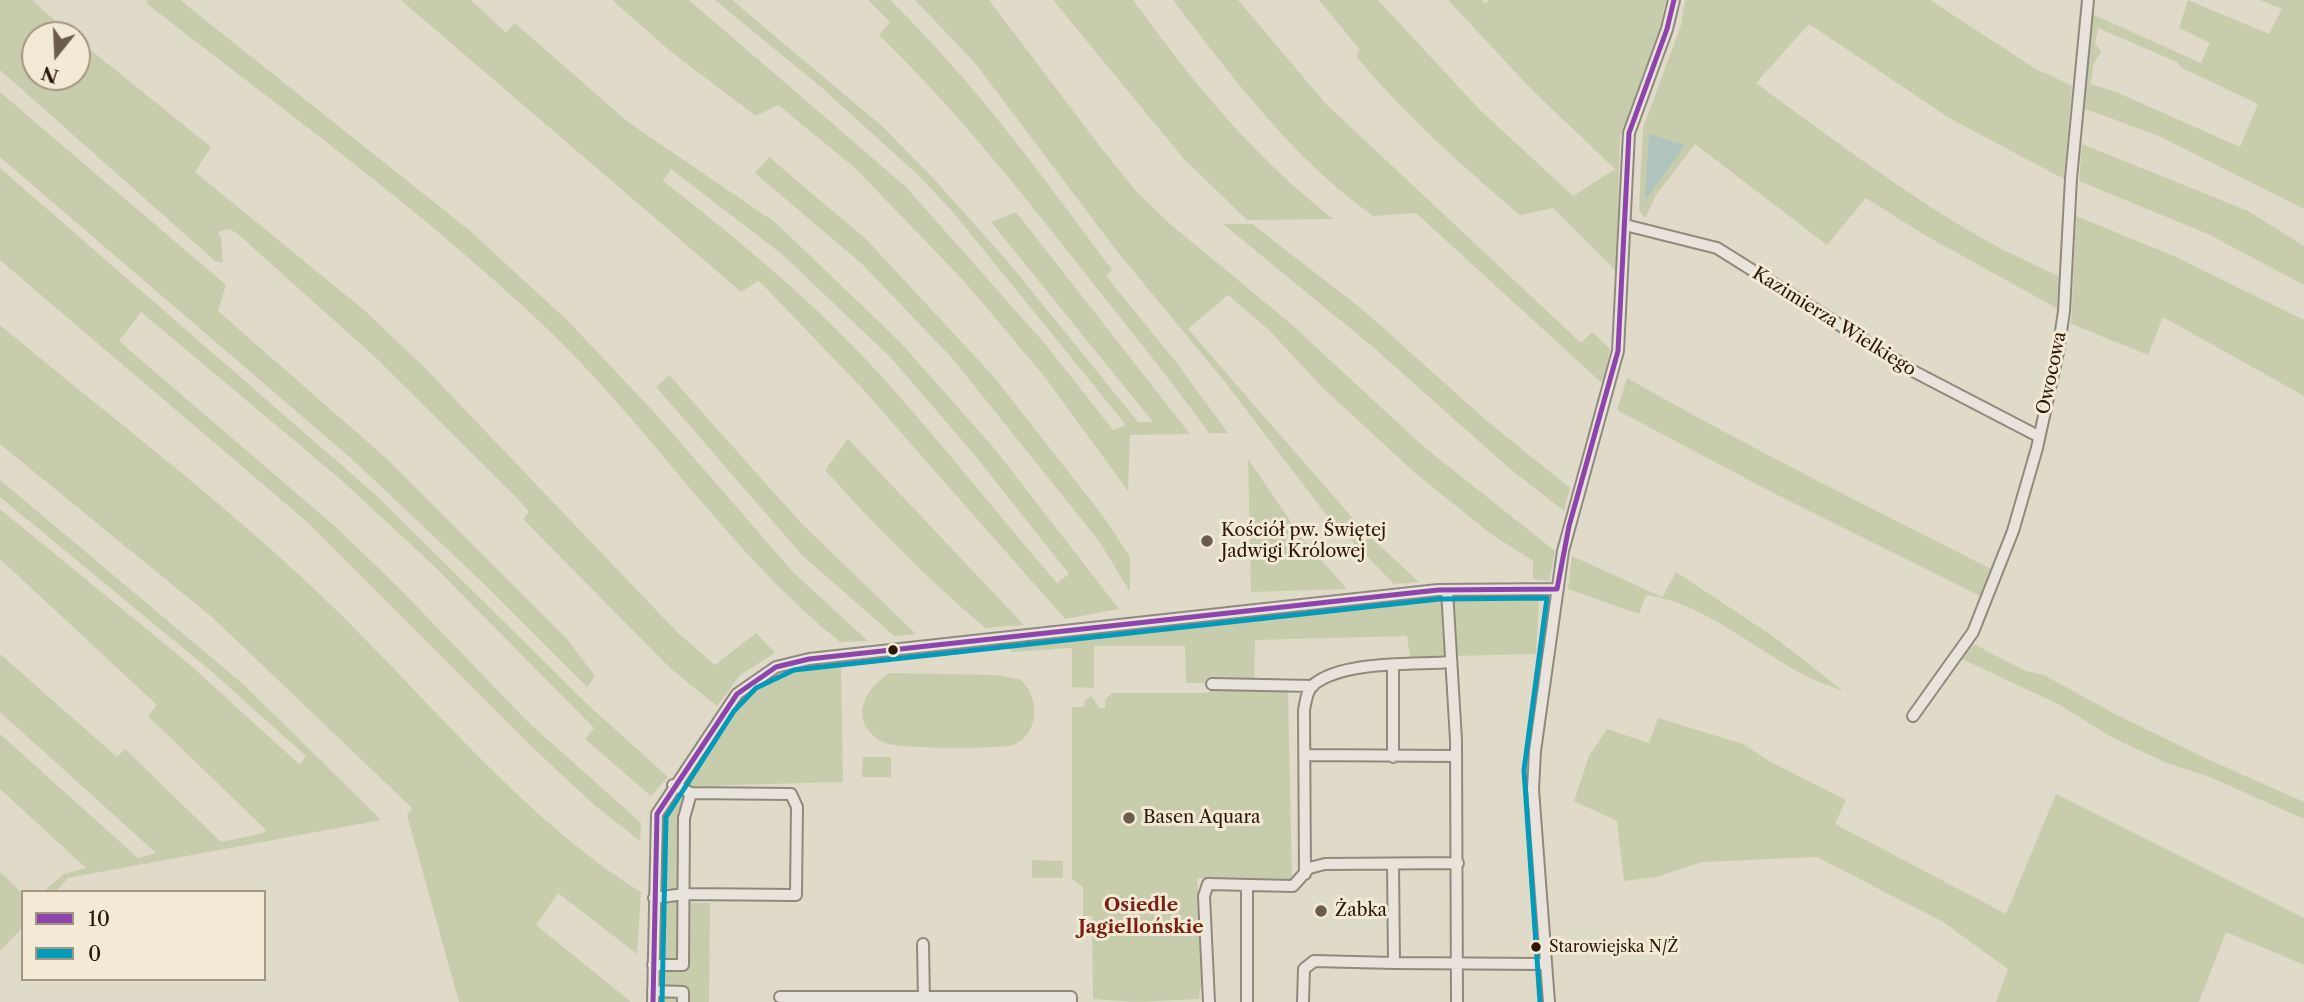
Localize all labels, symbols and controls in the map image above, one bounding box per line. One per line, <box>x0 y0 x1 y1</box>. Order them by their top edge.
north arrow <box>21 21 91 91</box>
text: N <box>39 61 61 88</box>
street label: Kazimierza Wielkiego <box>1748 263 1920 381</box>
street label: Owocowa <box>2033 330 2071 416</box>
place label: Kościół pw. Świętej Jadwigi Królowej <box>1221 520 1386 562</box>
marker: Kościół pw. Świętej Jadwigi Królowej <box>1199 533 1215 549</box>
unlabelled marker <box>886 643 900 657</box>
place label: Basen Aquara <box>1143 807 1261 829</box>
marker: Basen Aquara <box>1121 810 1137 826</box>
legend <box>21 890 266 981</box>
district label: Osiedle Jagiellońskie <box>1078 895 1204 939</box>
place label: Żabka <box>1335 900 1387 922</box>
marker: Żabka <box>1313 903 1329 919</box>
text: 10 <box>88 906 110 931</box>
place label: Starowiejska N/Ż <box>1549 937 1678 957</box>
marker: Starowiejska N/Ż <box>1529 940 1543 954</box>
text: 0 <box>88 941 101 966</box>

